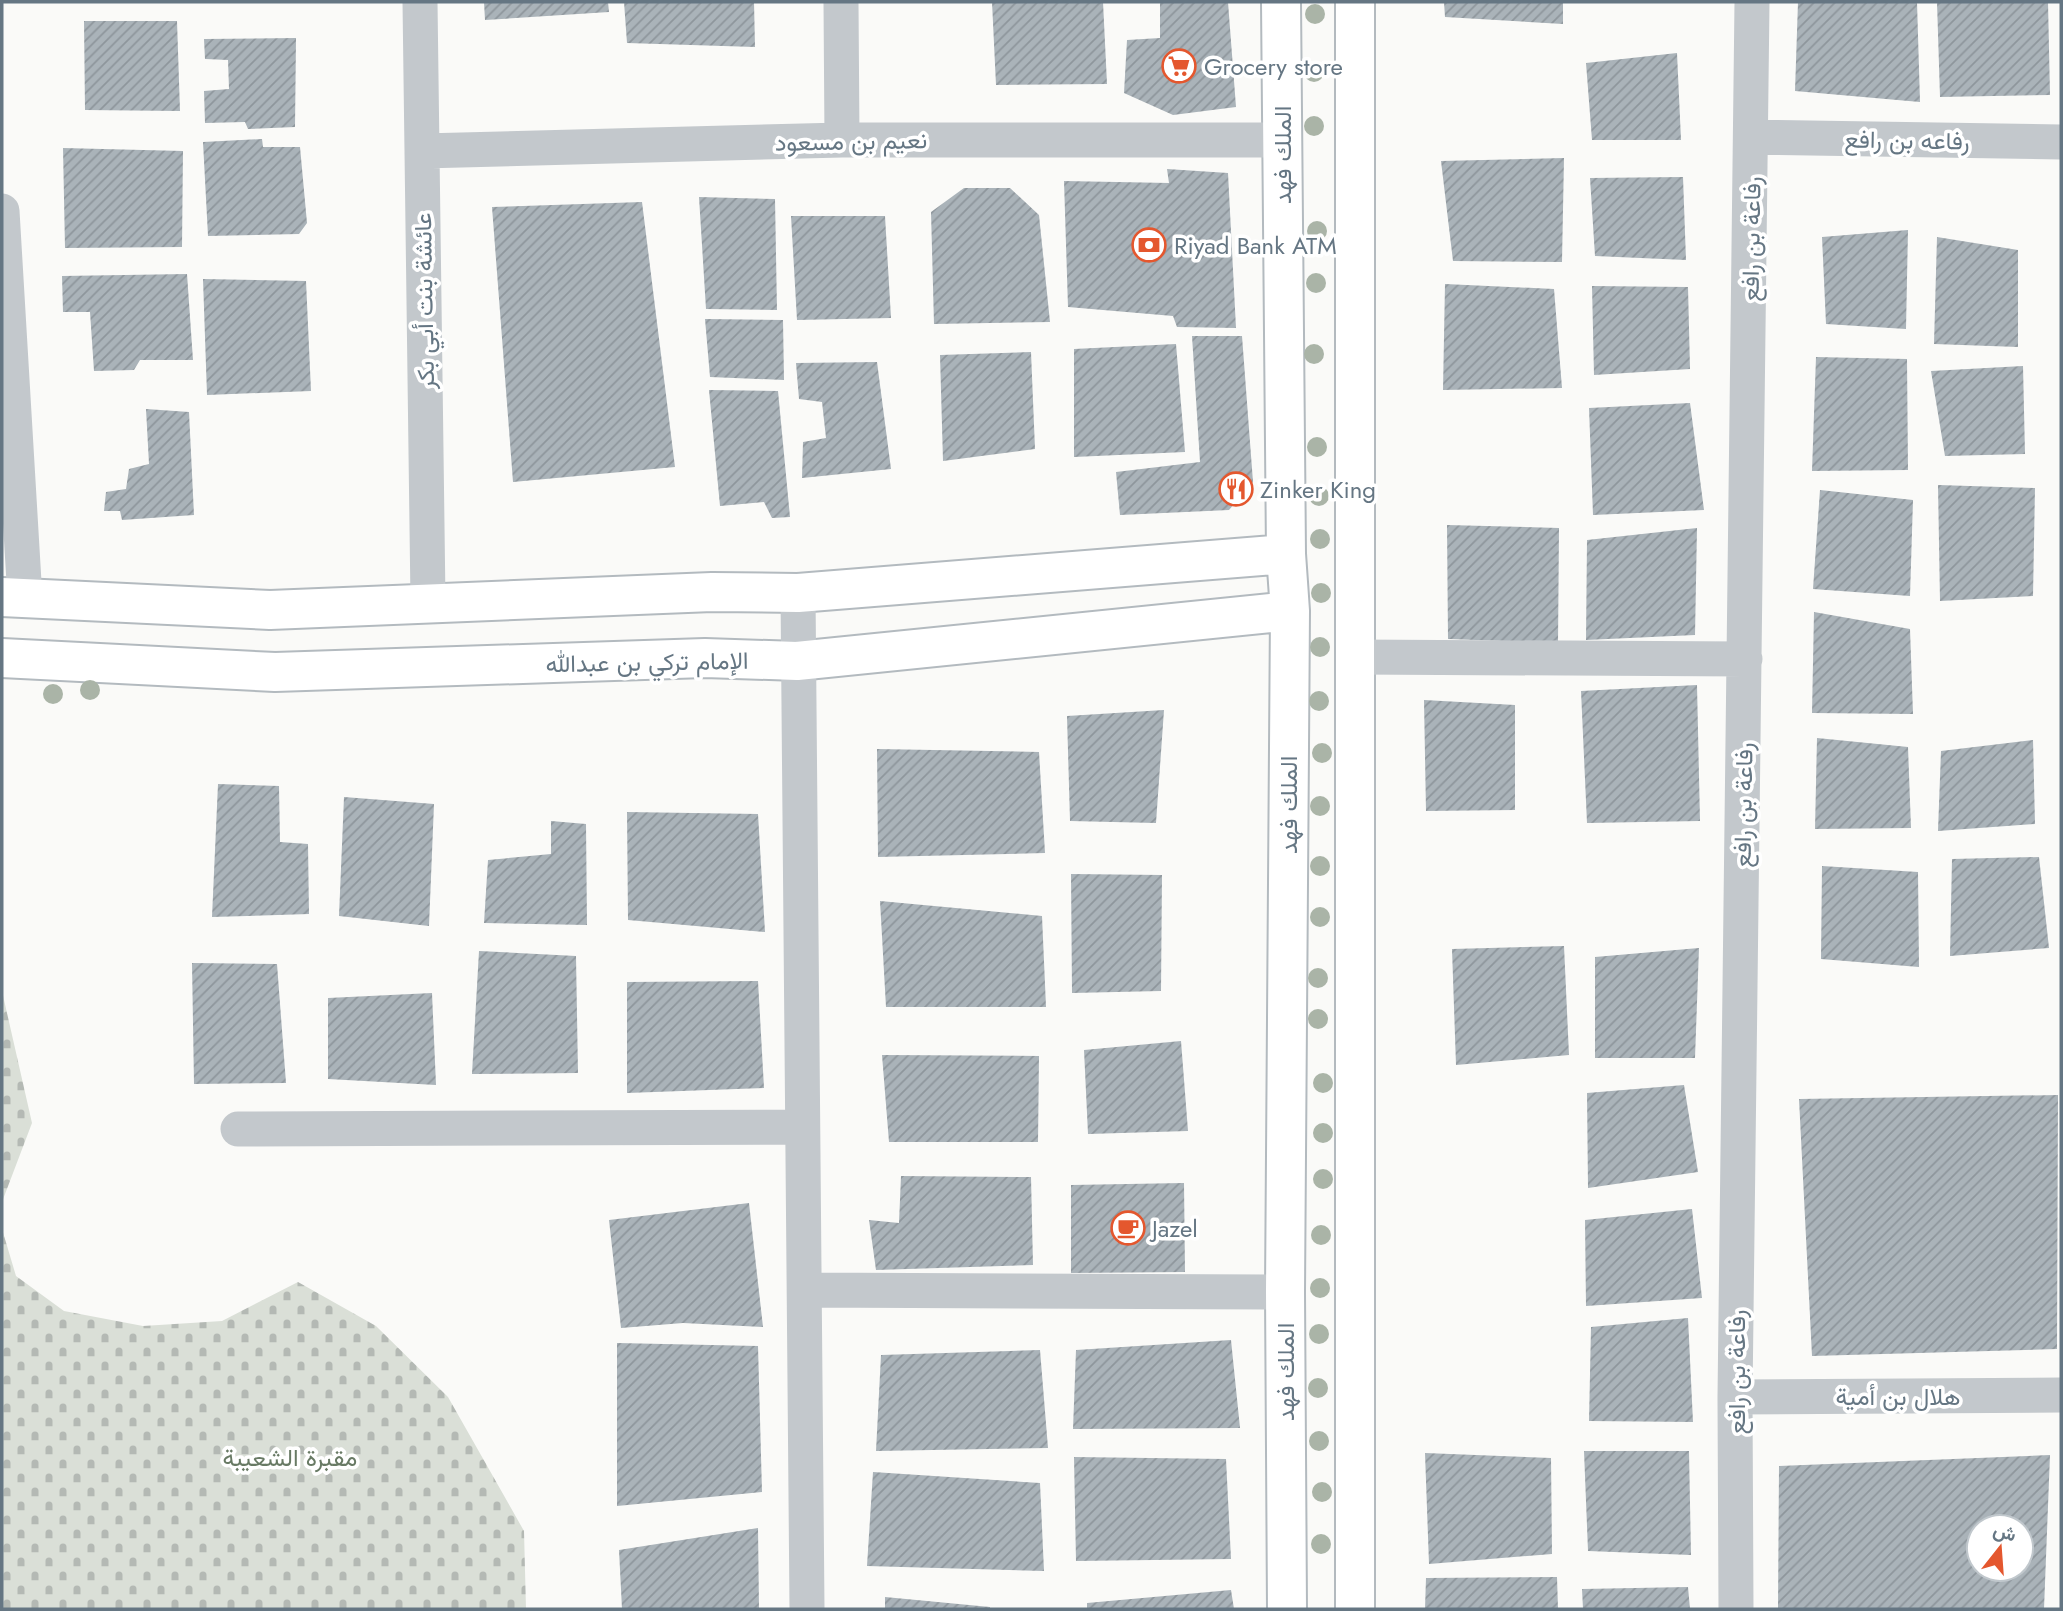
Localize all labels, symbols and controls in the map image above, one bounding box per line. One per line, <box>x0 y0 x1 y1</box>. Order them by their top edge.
supermarket icon: Grocery store <box>1160 47 1198 85</box>
place label: Grocery store <box>1204 49 1343 84</box>
street label: الملك فهد <box>1265 106 1300 204</box>
street label: رفاعه بن رافع <box>1844 121 1970 159</box>
street label: نعيم بن مسعود <box>775 122 927 160</box>
street label: رفاعة بن رافع <box>1732 176 1770 302</box>
street label: عائشة بنت أبي بكر <box>405 212 445 391</box>
bank icon: Riyad Bank ATM <box>1130 226 1168 264</box>
place label: Riyad Bank ATM <box>1174 228 1337 263</box>
restaurant icon: Zinker King <box>1217 470 1255 508</box>
place label: Zinker King <box>1260 472 1376 507</box>
street label: الإمام تركي بن عبدالله <box>545 643 749 683</box>
street label: رفاعة بن رافع <box>1724 742 1762 868</box>
street label: الملك فهد <box>1271 756 1306 854</box>
cafe icon: Jazel <box>1109 1209 1147 1247</box>
place label: Jazel <box>1149 1211 1198 1246</box>
street label: رفاعة بن رافع <box>1719 1309 1754 1435</box>
street label: الملك فهد <box>1268 1323 1303 1421</box>
street label: هلال بن أمية <box>1836 1379 1960 1414</box>
park label: مقبرة الشعيبة <box>223 1440 357 1475</box>
north arrow <box>1965 1513 2035 1583</box>
text: ش <box>1990 1516 2020 1549</box>

